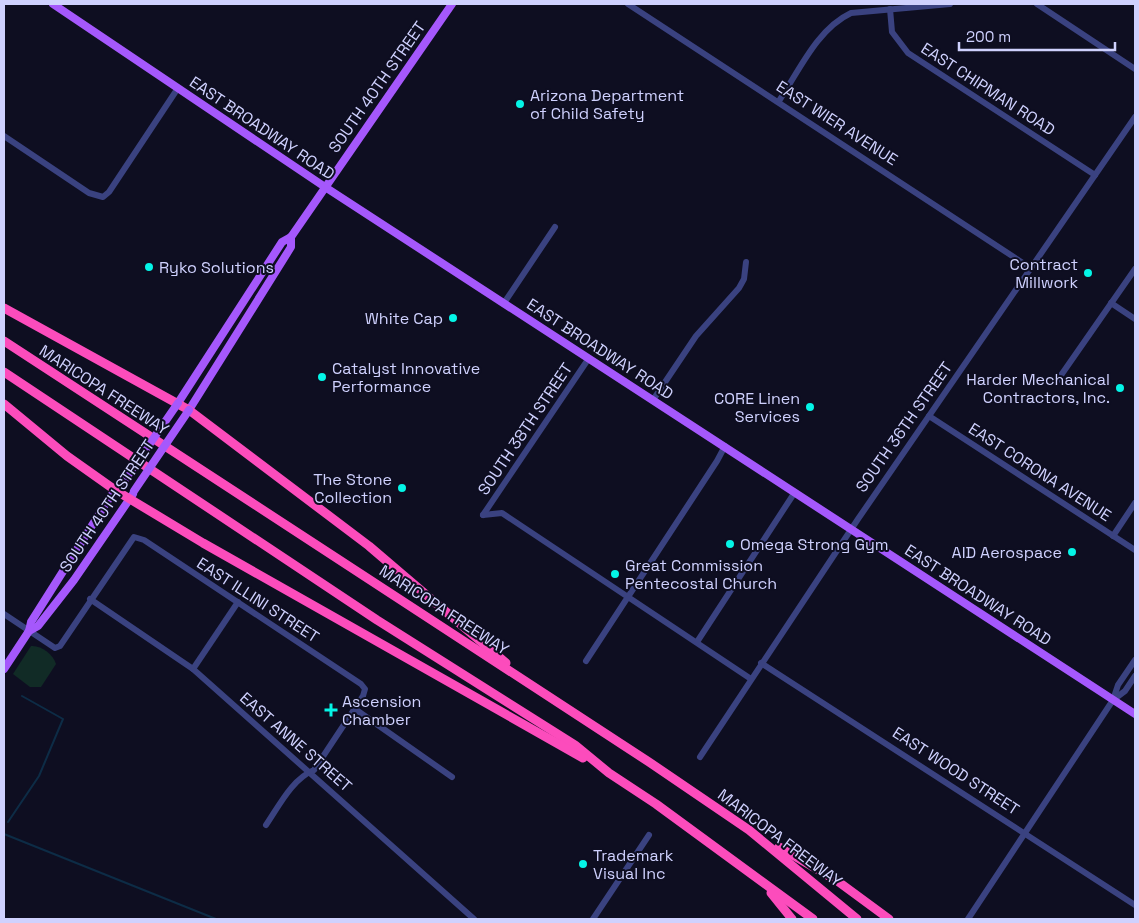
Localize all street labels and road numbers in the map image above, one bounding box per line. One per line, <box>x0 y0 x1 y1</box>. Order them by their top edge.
street label: SOUTH 40TH STREET <box>324 17 430 157</box>
street label: EAST CHIPMAN ROAD <box>917 38 1059 140</box>
street label: EAST BROADWAY ROAD <box>185 72 339 184</box>
street label: EAST WIER AVENUE <box>772 76 902 170</box>
street label: EAST BROADWAY ROAD <box>523 294 677 404</box>
street label: MARICOPA FREEWAY <box>35 340 173 440</box>
street label: SOUTH 36TH STREET <box>851 358 957 496</box>
street label: SOUTH 38TH STREET <box>473 359 577 499</box>
street label: EAST CORONA AVENUE <box>965 418 1115 526</box>
street label: SOUTH 40TH STREET <box>55 436 159 576</box>
street label: EAST BROADWAY ROAD <box>901 540 1055 650</box>
street label: EAST ILLINI STREET <box>193 553 323 647</box>
street label: MARICOPA FREEWAY <box>375 560 513 660</box>
street label: EAST ANNE STREET <box>236 688 356 796</box>
street label: EAST WOOD STREET <box>889 722 1023 820</box>
street label: MARICOPA FREEWAY <box>714 784 847 892</box>

